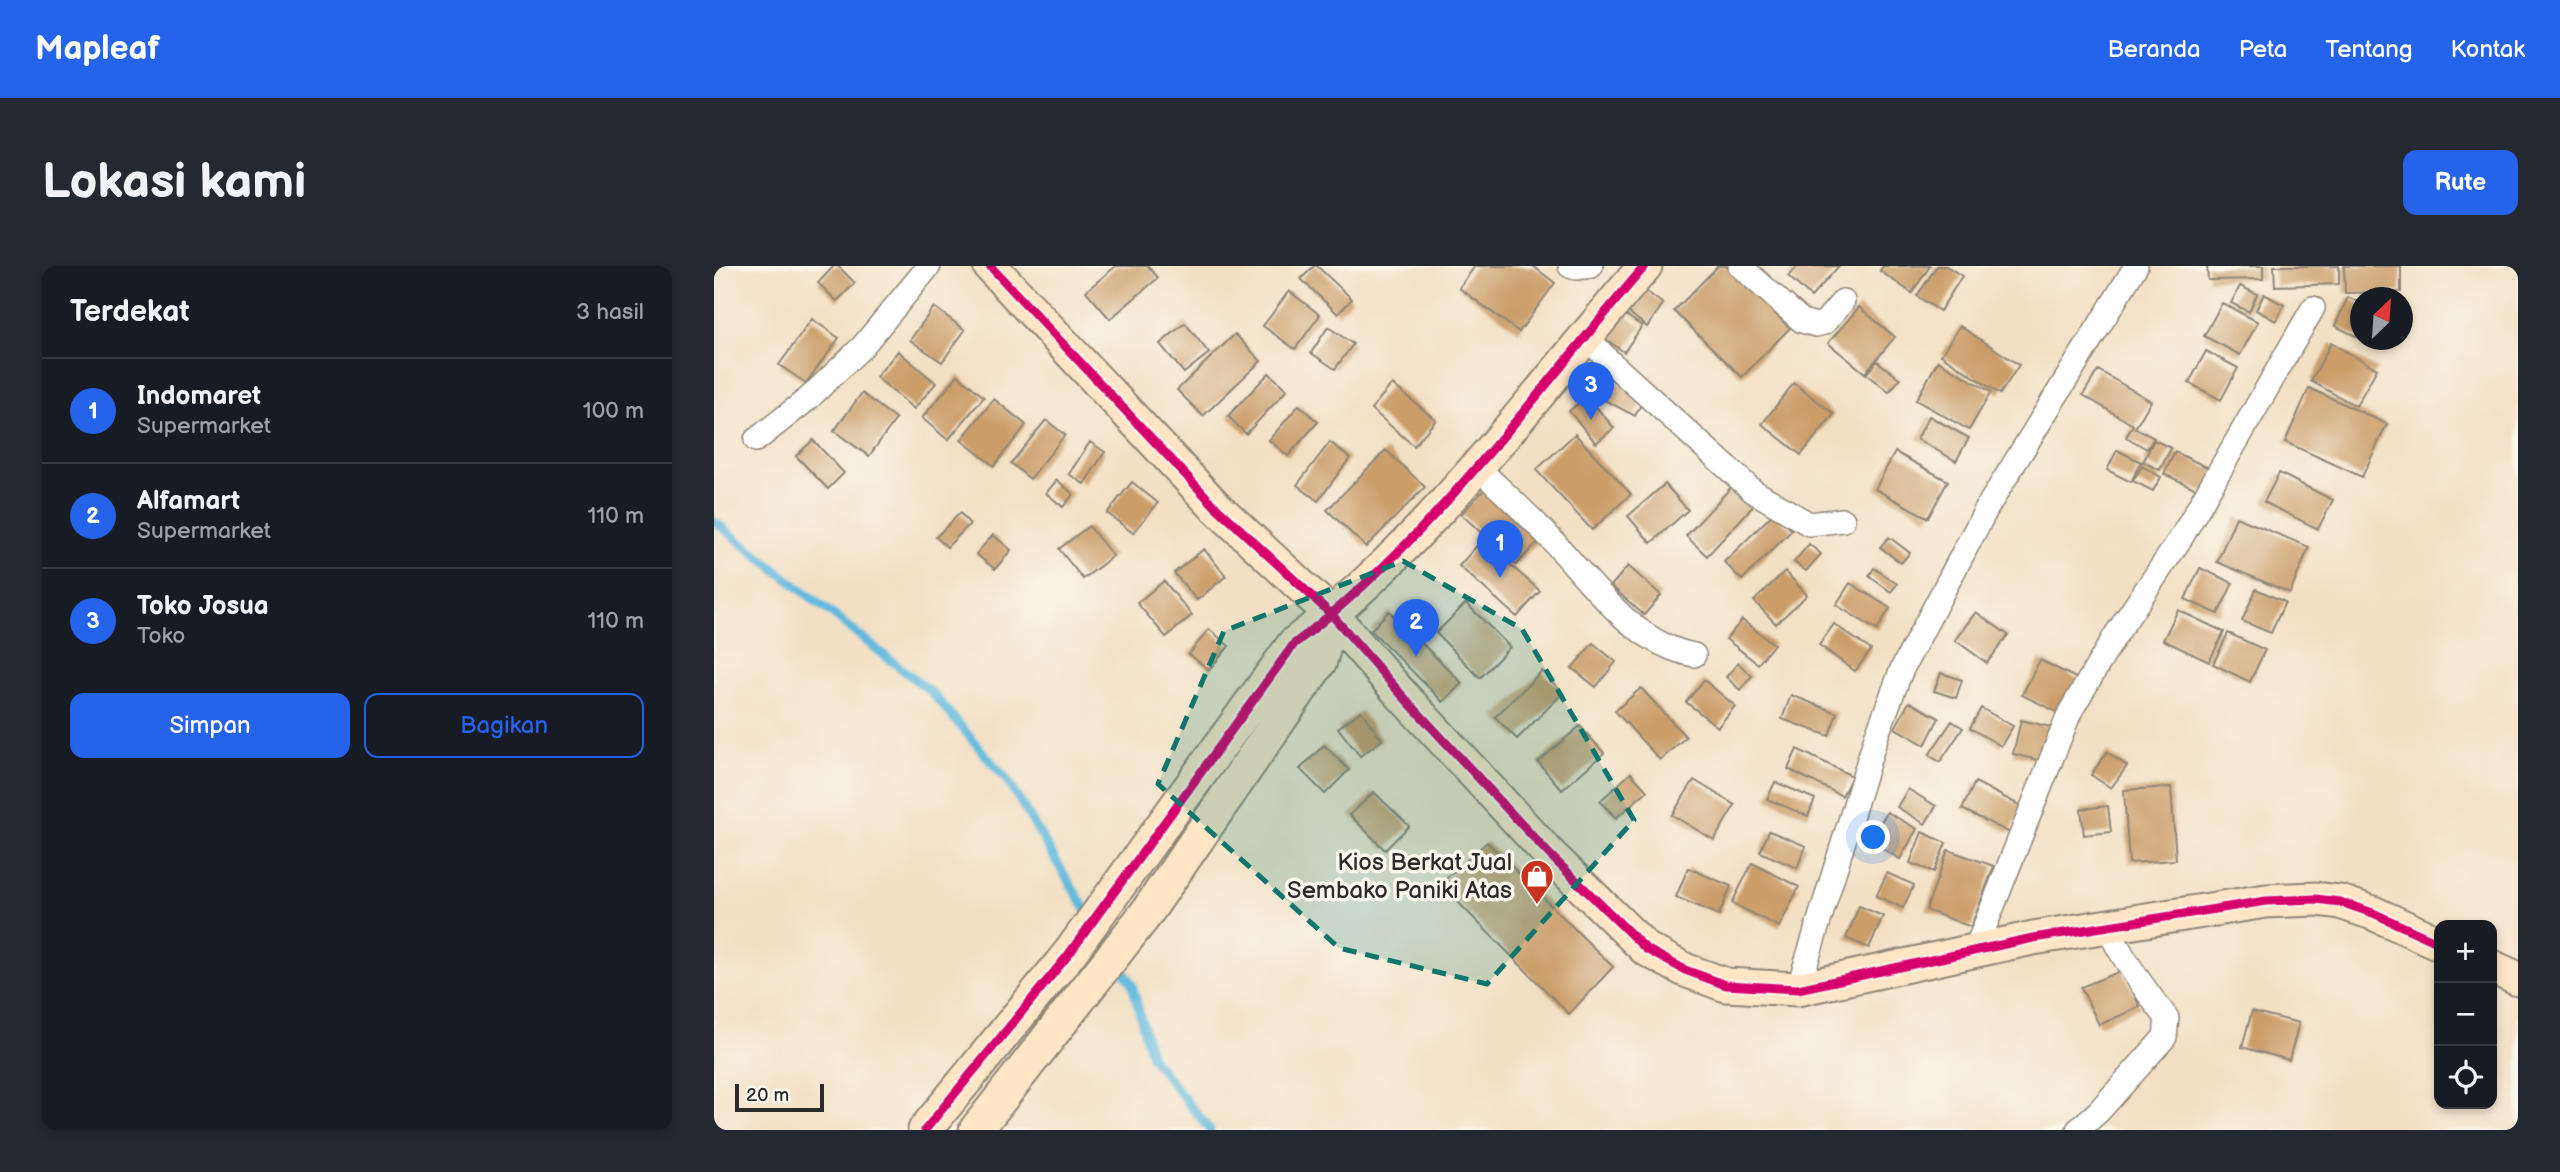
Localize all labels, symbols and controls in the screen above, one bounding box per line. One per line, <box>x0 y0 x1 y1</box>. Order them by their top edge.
text: Mapleaf <box>35 29 160 69</box>
text: Beranda <box>2107 35 2201 64</box>
text: Peta <box>2239 35 2287 64</box>
text: Tentang <box>2325 35 2413 64</box>
text: Kontak <box>2451 35 2525 64</box>
button: Rute <box>2403 150 2518 215</box>
text: Lokasi kami <box>42 153 306 212</box>
north arrow <box>2350 287 2413 350</box>
text: Terdekat <box>70 294 189 330</box>
text: 3 hasil <box>576 298 644 326</box>
pin: 3 <box>1568 362 1614 420</box>
text: Indomaret <box>137 381 261 412</box>
text: 1 <box>88 397 98 425</box>
text: 100 m <box>583 397 644 425</box>
text: Supermarket <box>137 412 271 440</box>
text: Alfamart <box>137 486 240 517</box>
text: 2 <box>86 502 100 530</box>
text: 110 m <box>587 502 644 530</box>
text: Supermarket <box>137 517 271 545</box>
pin: 1 <box>1477 520 1523 578</box>
text: Toko Josua <box>137 591 269 622</box>
pin: 2 <box>1393 599 1439 657</box>
text: 3 <box>86 607 100 635</box>
text: 110 m <box>587 607 644 635</box>
text: Toko <box>137 622 185 650</box>
button: Simpan <box>70 693 350 758</box>
button: Bagikan <box>364 693 644 758</box>
your location <box>1856 820 1890 854</box>
place label: Kios Berkat Jual Sembako Paniki Atas <box>1287 848 1512 905</box>
shop icon: Kios Berkat Jual Sembako Paniki Atas <box>1518 857 1556 906</box>
map controls <box>2434 920 2497 1109</box>
button: + <box>2434 920 2497 983</box>
button: − <box>2434 983 2497 1046</box>
button: locate <box>2434 1046 2497 1109</box>
scale bar <box>735 1081 824 1113</box>
text: 20 m <box>746 1084 789 1107</box>

